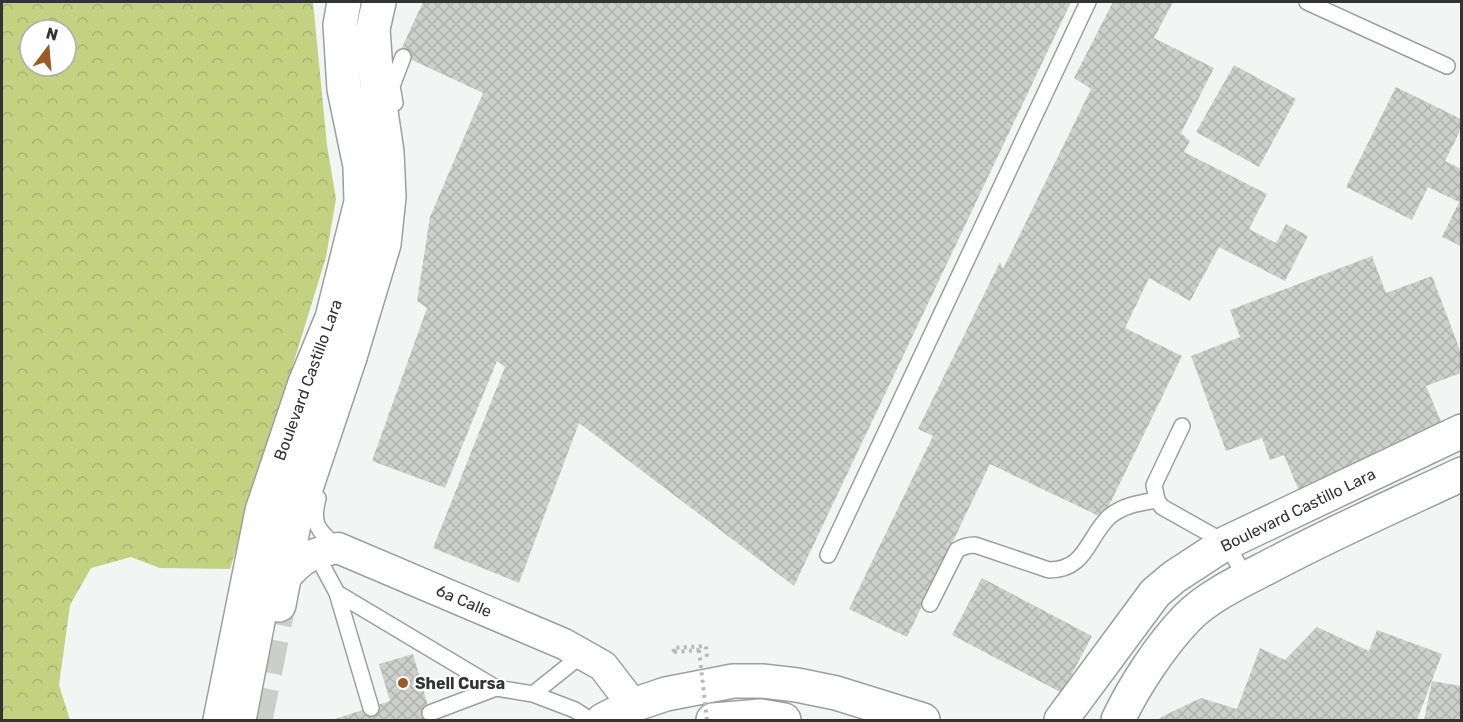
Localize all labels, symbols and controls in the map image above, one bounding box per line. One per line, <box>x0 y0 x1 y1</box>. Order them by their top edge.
north arrow <box>18 18 78 78</box>
text: N <box>44 23 60 45</box>
street label: Boulevard Castillo Lara <box>270 297 346 463</box>
street label: Boulevard Castillo Lara <box>1217 464 1379 556</box>
street label: 6a Calle <box>433 581 495 621</box>
place label: Shell Cursa <box>415 674 505 693</box>
marker: Shell Cursa <box>396 676 410 690</box>

